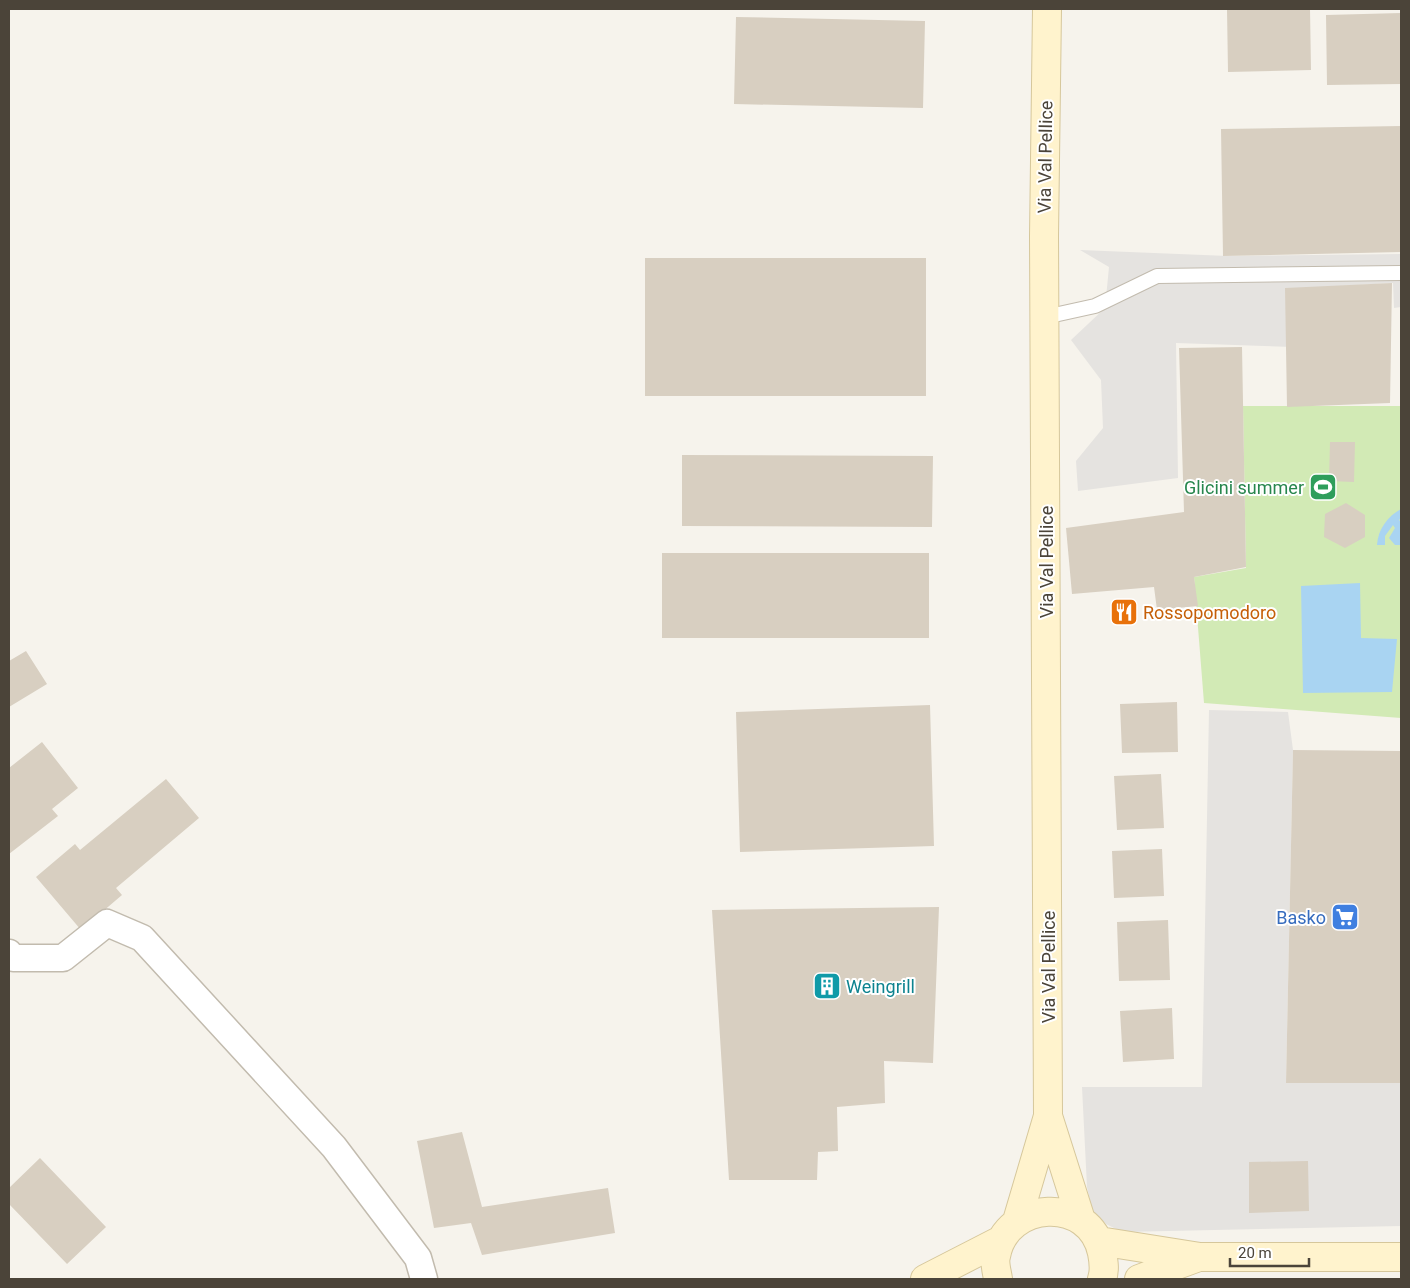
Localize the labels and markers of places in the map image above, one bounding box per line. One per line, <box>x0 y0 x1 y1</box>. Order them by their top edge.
sports icon: Glicini summer <box>1308 472 1338 502</box>
place label: Glicini summer <box>1184 477 1304 498</box>
restaurant icon: Rossopomodoro <box>1109 597 1139 627</box>
place label: Rossopomodoro <box>1143 602 1276 623</box>
supermarket icon: Basko <box>1330 902 1360 932</box>
place label: Basko <box>1276 907 1326 928</box>
building icon: Weingrill <box>812 971 842 1001</box>
place label: Weingrill <box>846 976 915 997</box>

